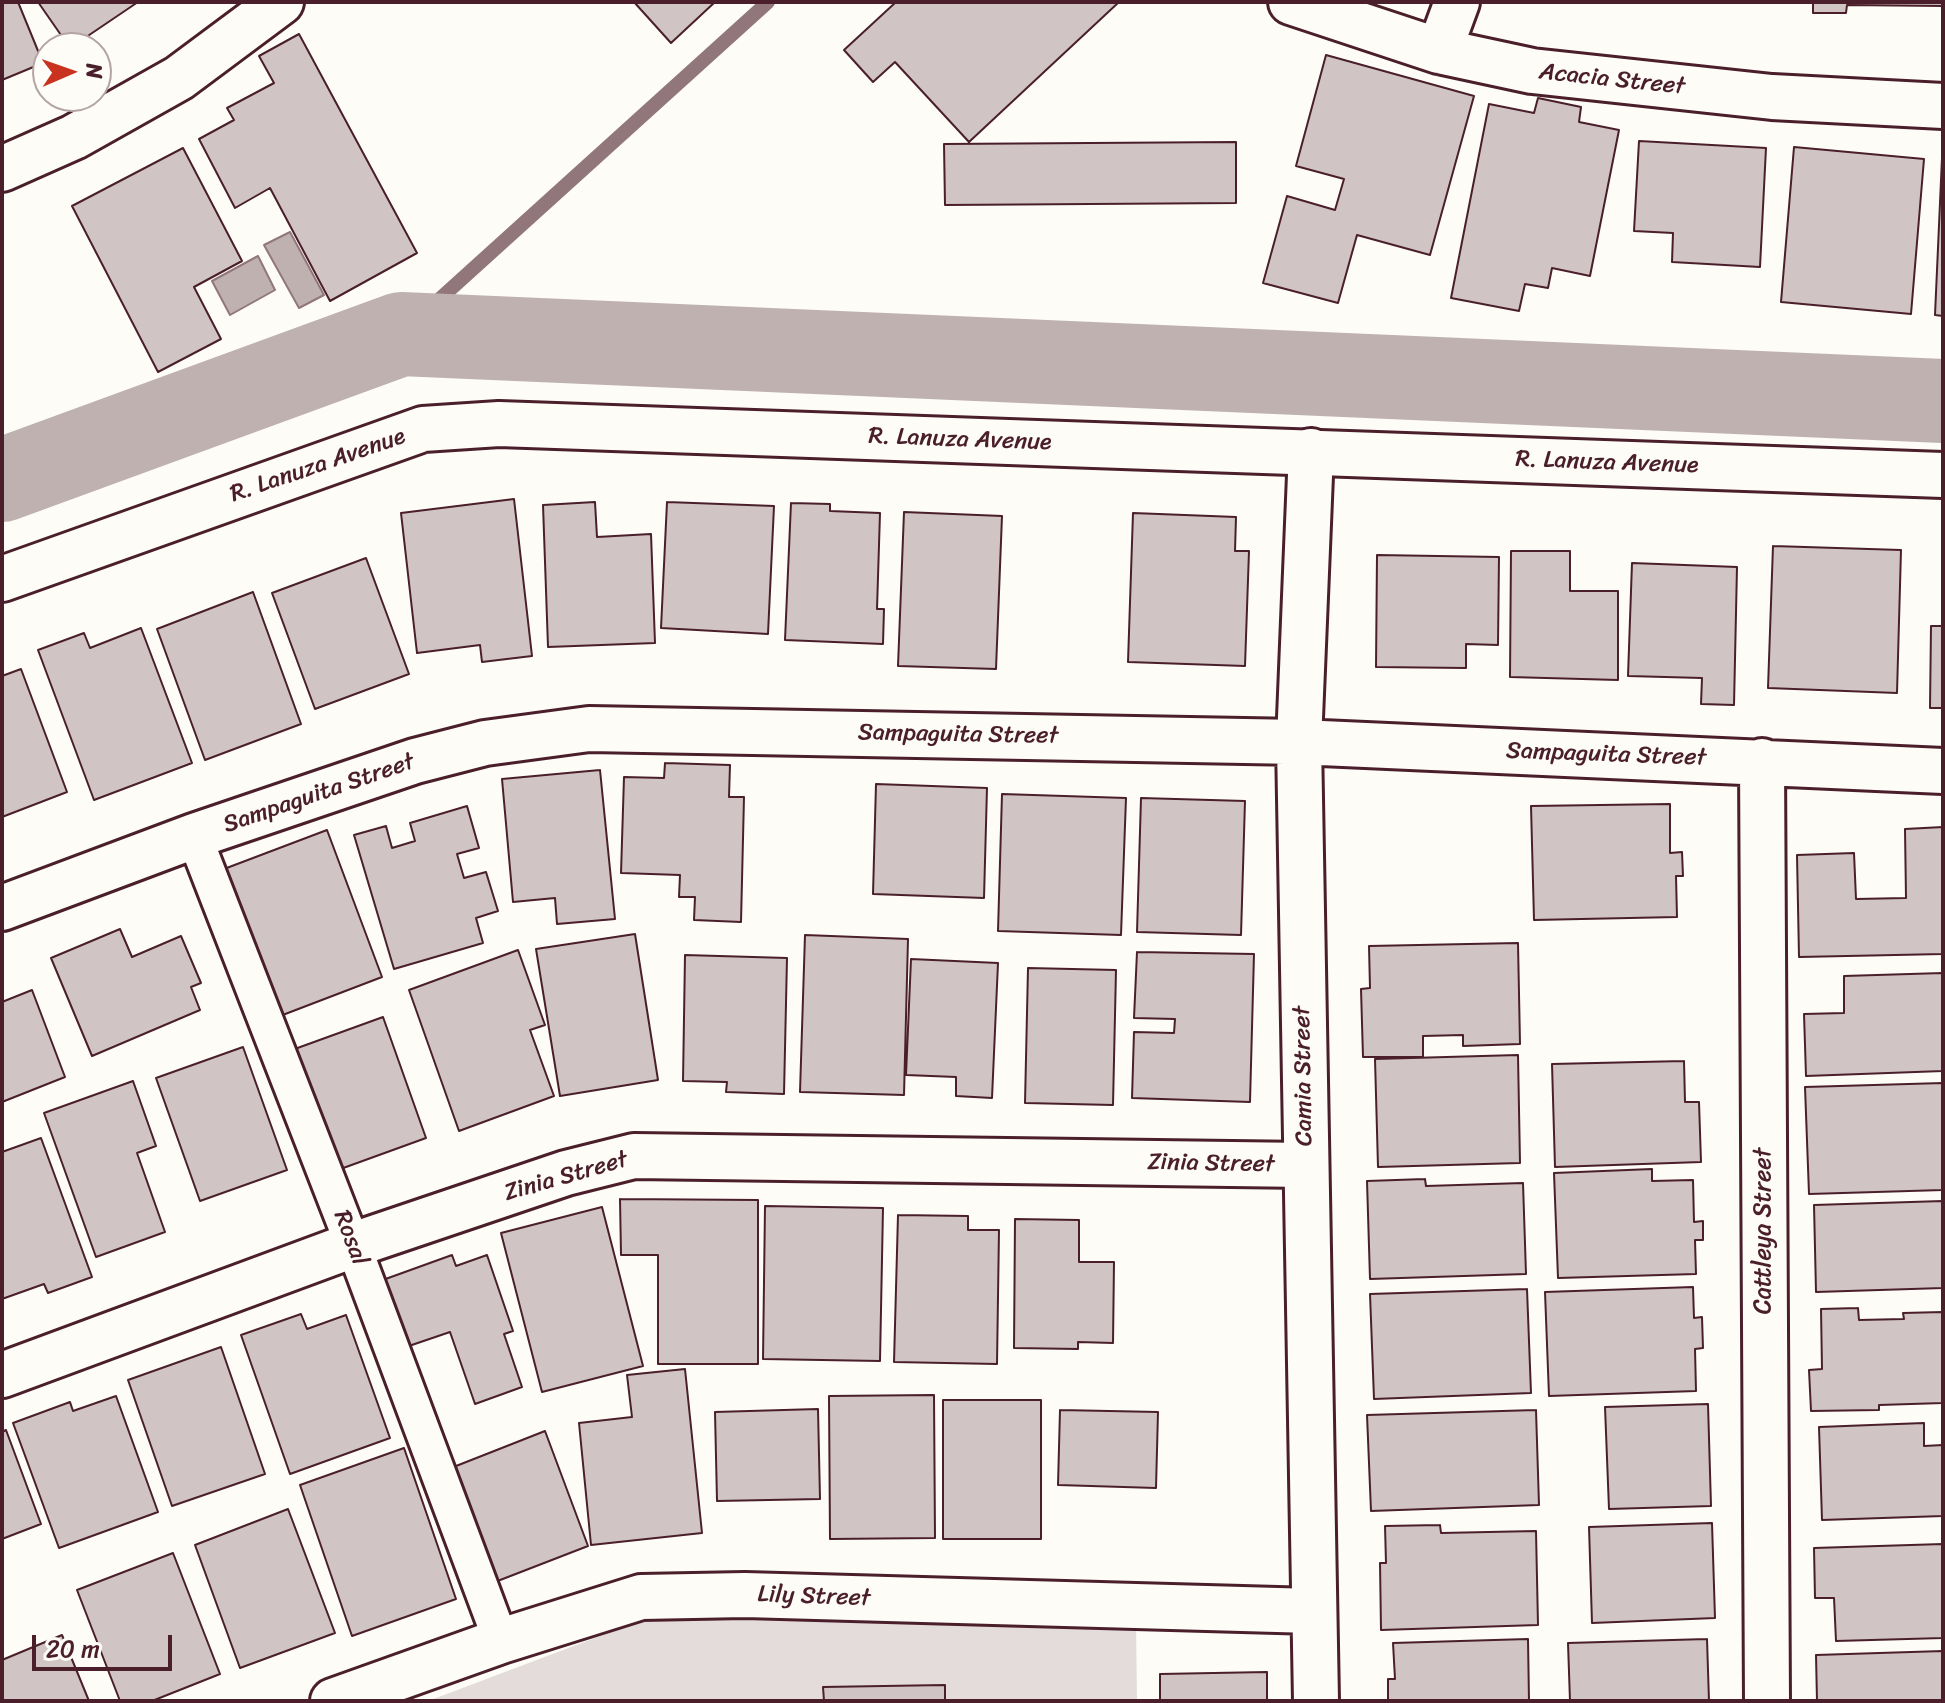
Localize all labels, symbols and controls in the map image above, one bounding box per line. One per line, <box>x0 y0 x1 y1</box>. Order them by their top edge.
north arrow <box>32 32 112 112</box>
street label: Acacia Street <box>1538 58 1686 102</box>
text: N <box>75 63 114 80</box>
street label: R. Lanuza Avenue <box>868 422 1052 458</box>
street label: R. Lanuza Avenue <box>227 423 409 509</box>
street label: R. Lanuza Avenue <box>1515 445 1699 481</box>
street label: Sampaguita Street <box>858 719 1058 751</box>
street label: Sampaguita Street <box>1505 737 1707 773</box>
street label: Sampaguita Street <box>220 748 418 840</box>
street label: Camia Street <box>1288 1006 1320 1146</box>
street label: Zinia Street <box>501 1146 631 1208</box>
street label: Zinia Street <box>1147 1148 1275 1180</box>
street label: Cattleya Street <box>1750 1148 1778 1314</box>
street label: Rosal <box>326 1206 374 1270</box>
street label: Lily Street <box>757 1581 871 1613</box>
scale bar <box>36 1619 176 1669</box>
text: 20 m <box>46 1628 100 1670</box>

